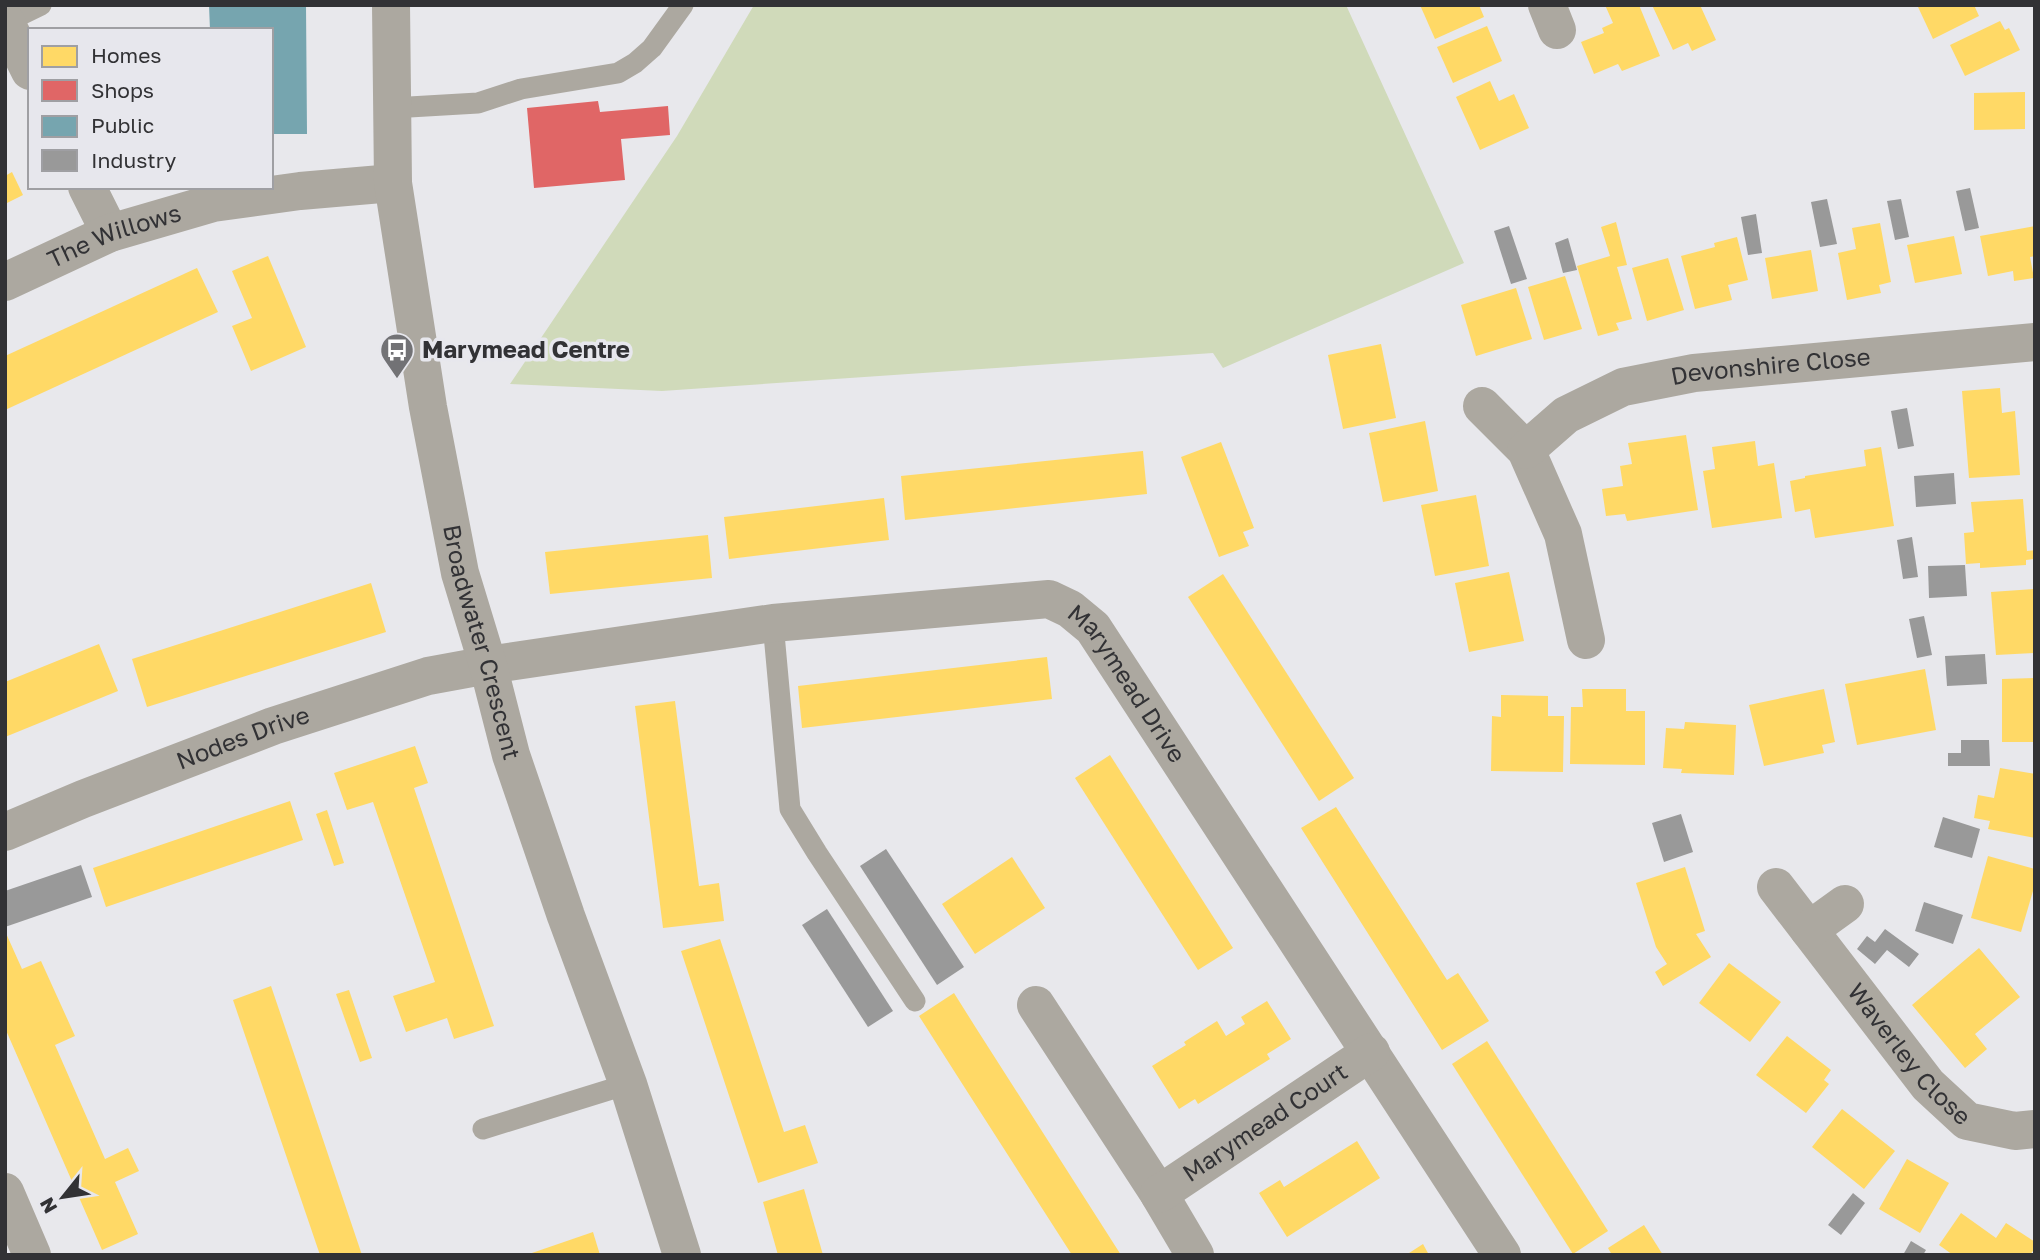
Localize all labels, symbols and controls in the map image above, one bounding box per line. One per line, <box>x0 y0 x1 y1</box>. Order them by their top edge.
legend <box>28 28 273 189</box>
text: Homes <box>91 42 161 68</box>
text: Shops <box>91 77 154 103</box>
text: Public <box>91 112 154 138</box>
text: Industry <box>91 147 176 173</box>
street label: The Willows <box>42 197 184 273</box>
bus stop icon: Marymead Centre <box>378 331 416 380</box>
place label: Marymead Centre <box>422 334 630 363</box>
street label: Devonshire Close <box>1668 341 1872 390</box>
street label: Broadwater Crescent <box>438 522 528 762</box>
street label: Marymead Drive <box>1063 597 1193 767</box>
street label: Nodes Drive <box>172 699 313 775</box>
street label: Waverley Close <box>1842 977 1978 1130</box>
street label: Marymead Court <box>1177 1056 1352 1187</box>
north arrow <box>28 1162 98 1232</box>
text: N <box>34 1194 61 1218</box>

